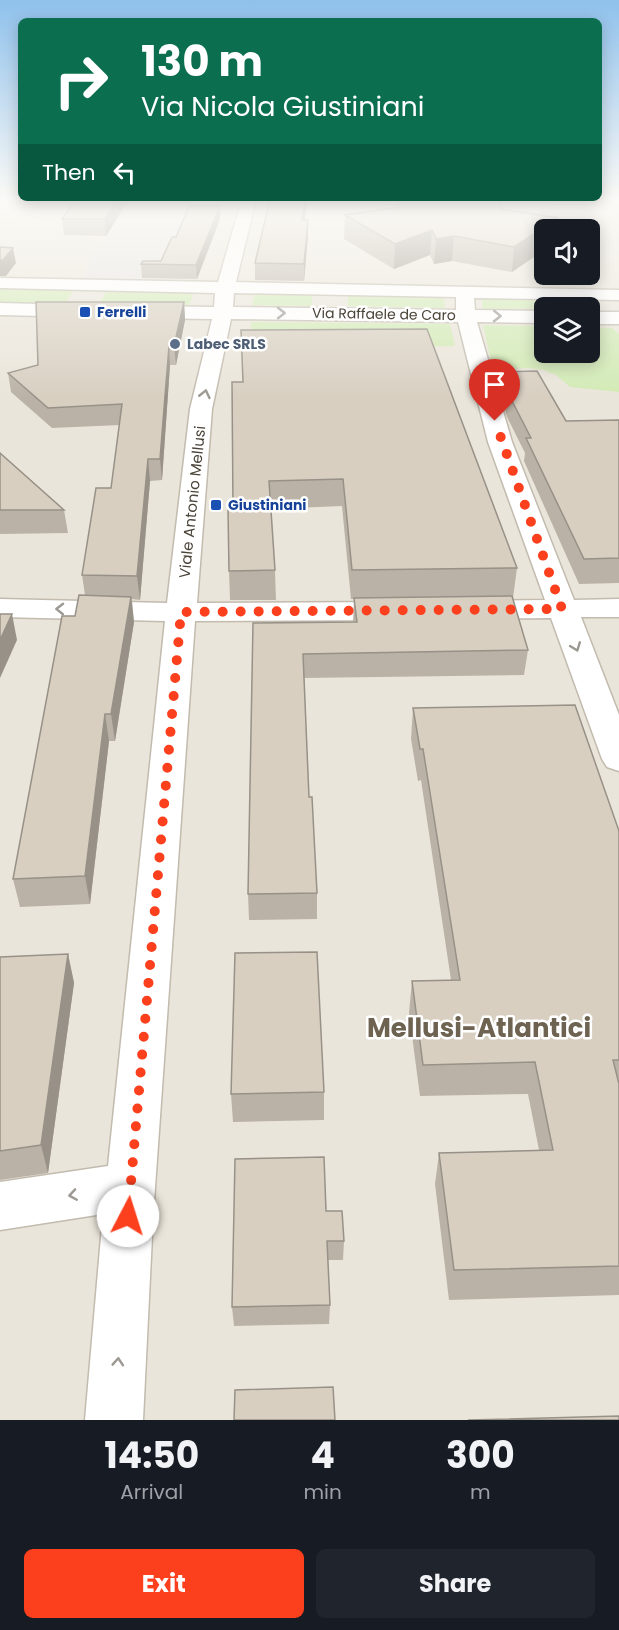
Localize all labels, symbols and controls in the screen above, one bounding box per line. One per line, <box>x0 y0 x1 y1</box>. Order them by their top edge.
text: 130 m <box>141 32 263 91</box>
icon: right <box>42 42 120 120</box>
text: Via Nicola Giustiniani <box>141 88 424 125</box>
icon: left <box>108 156 141 189</box>
text: Then <box>42 157 96 188</box>
map controls <box>534 219 600 363</box>
button: sound <box>534 219 600 285</box>
button: layers <box>534 297 600 363</box>
place label: Ferrelli <box>97 302 146 322</box>
street label: Via Raffaele de Caro <box>312 303 456 325</box>
marker: Ferrelli <box>78 305 92 319</box>
one-way arrow <box>277 307 286 319</box>
one-way arrow <box>493 310 502 322</box>
place label: Labec SRLS <box>187 334 266 354</box>
marker: Labec SRLS <box>168 337 182 351</box>
pin <box>469 359 520 421</box>
icon: arrive <box>478 368 511 401</box>
one-way arrow <box>198 389 211 399</box>
street label: Viale Antonio Mellusi <box>174 425 210 579</box>
place label: Giustiniani <box>228 495 307 515</box>
marker: Giustiniani <box>209 498 223 512</box>
one-way arrow <box>55 603 64 615</box>
one-way arrow <box>569 641 581 652</box>
district label: Mellusi-Atlantici <box>367 1010 591 1046</box>
position arrow <box>96 1184 160 1248</box>
one-way arrow <box>68 1188 77 1200</box>
one-way arrow <box>111 1357 124 1366</box>
text: 14:50 <box>104 1430 199 1481</box>
text: 4 <box>310 1430 335 1481</box>
text: 300 <box>446 1430 515 1481</box>
text: Arrival <box>120 1478 183 1506</box>
text: min <box>303 1478 342 1506</box>
text: m <box>470 1478 491 1506</box>
button: Exit <box>24 1549 304 1618</box>
button: Share <box>316 1549 595 1618</box>

